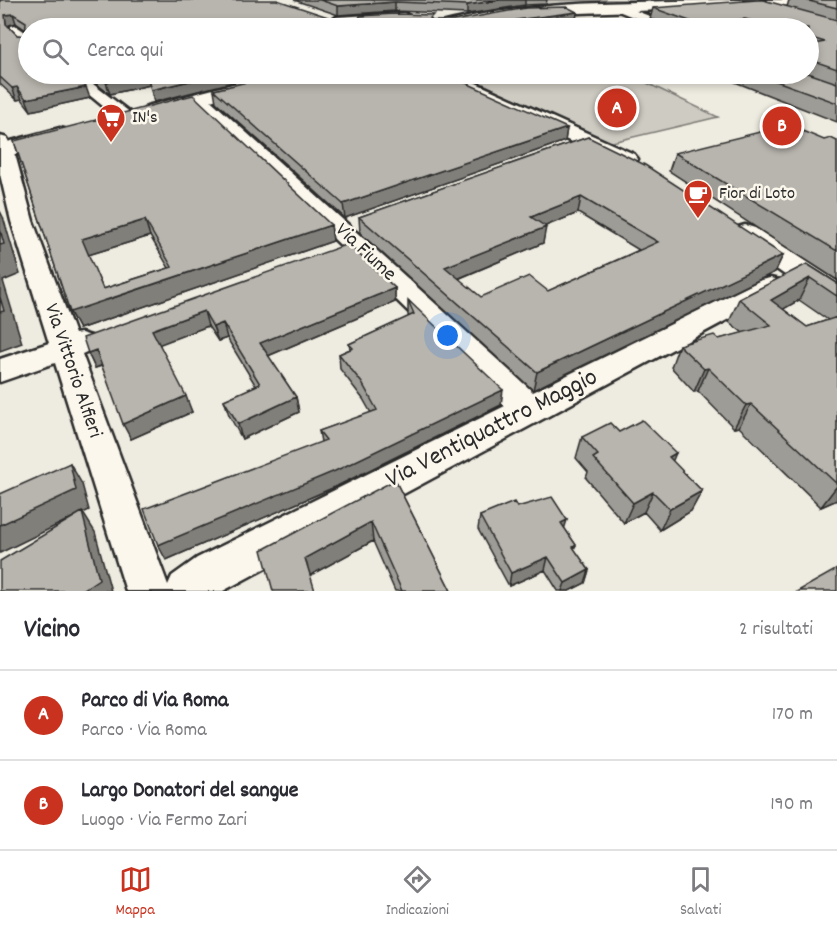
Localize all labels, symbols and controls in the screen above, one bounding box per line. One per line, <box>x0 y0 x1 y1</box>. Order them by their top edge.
search box <box>18 18 819 84</box>
icon: search <box>39 35 72 68</box>
text: Cerca qui <box>87 36 163 67</box>
pin: A <box>598 86 636 130</box>
supermarket icon: IN's <box>95 102 127 144</box>
pin: B <box>762 104 802 148</box>
place label: IN's <box>132 106 158 131</box>
cafe icon: Fior di Loto <box>682 178 714 220</box>
place label: Fior di Loto <box>719 182 795 207</box>
street label: Via Fiume <box>328 217 402 289</box>
street label: Via Vittorio Alfieri <box>35 300 109 442</box>
your location <box>433 321 462 350</box>
street label: Via Ventiquattro Maggio <box>380 359 604 499</box>
text: Vicino <box>24 612 80 649</box>
text: 2 risultati <box>739 616 813 644</box>
text: Parco di Via Roma <box>81 686 228 717</box>
text: A <box>38 701 49 729</box>
text: 170 m <box>772 701 813 729</box>
text: Parco · Via Roma <box>81 717 207 745</box>
text: Largo Donatori del sangue <box>81 776 299 807</box>
text: B <box>39 791 48 819</box>
text: 190 m <box>770 791 813 819</box>
text: Luogo · Via Fermo Zari <box>81 807 247 835</box>
tab: Mappa <box>116 863 155 922</box>
tab: Indicazioni <box>386 863 449 922</box>
tab: Salvati <box>680 863 721 922</box>

